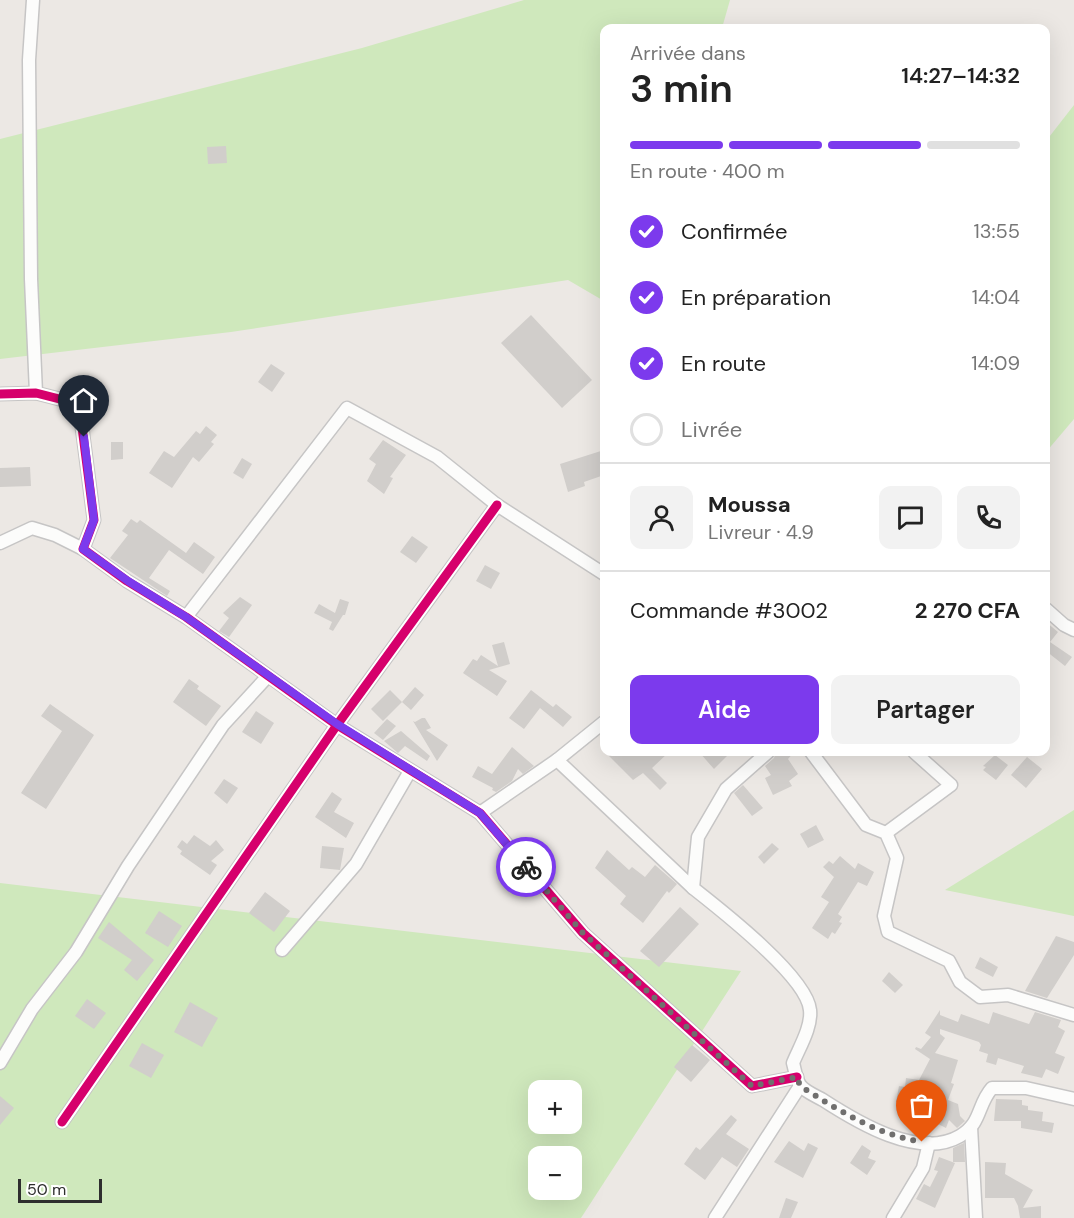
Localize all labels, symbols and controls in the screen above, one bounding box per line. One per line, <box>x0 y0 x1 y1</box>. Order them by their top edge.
text: Arrivée dans <box>630 40 746 66</box>
text: 14:27–14:32 <box>901 61 1020 90</box>
text: 3 min <box>630 63 733 114</box>
text: En route · 400 m <box>630 158 785 184</box>
icon: check <box>630 215 663 248</box>
text: Confirmée <box>681 217 788 246</box>
text: 13:55 <box>974 218 1020 244</box>
icon: check <box>630 281 663 314</box>
text: En préparation <box>681 283 831 312</box>
text: 14:04 <box>972 284 1020 310</box>
icon: check <box>630 347 663 380</box>
text: En route <box>681 349 766 378</box>
text: 14:09 <box>971 350 1020 376</box>
pin <box>58 375 109 437</box>
icon: home <box>67 384 100 417</box>
text: Livrée <box>681 415 742 444</box>
button: person <box>630 486 693 549</box>
button: chat <box>879 486 942 549</box>
button: phone <box>957 486 1020 549</box>
text: Moussa <box>708 490 791 519</box>
text: Livreur · 4.9 <box>708 519 814 545</box>
text: Commande #3002 <box>630 596 828 625</box>
text: 2 270 CFA <box>915 596 1020 625</box>
button: Aide <box>630 675 819 744</box>
button: Partager <box>831 675 1020 744</box>
courier <box>496 837 556 897</box>
icon: bike <box>510 851 543 884</box>
map controls <box>528 1080 582 1200</box>
button: + <box>528 1080 582 1134</box>
pin <box>896 1080 947 1142</box>
icon: bag <box>905 1089 938 1122</box>
button: − <box>528 1146 582 1200</box>
scale bar <box>18 1176 102 1204</box>
text: 50 m <box>27 1179 66 1200</box>

